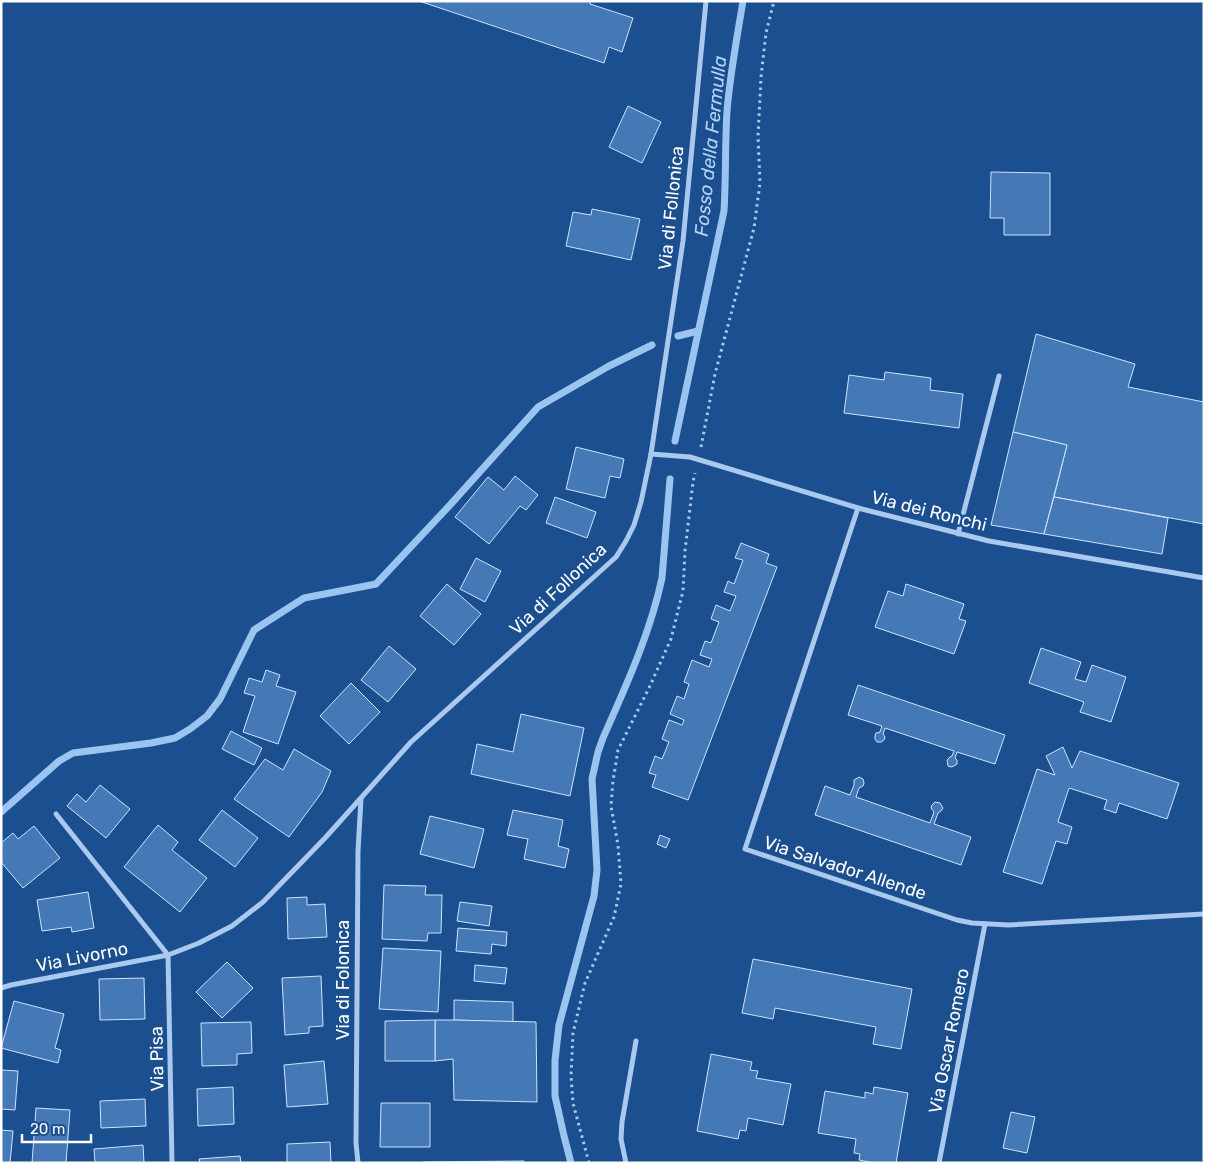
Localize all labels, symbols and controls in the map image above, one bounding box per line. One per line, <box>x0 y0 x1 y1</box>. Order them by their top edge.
water label: Fosso della Fermulla <box>690 55 731 237</box>
street label: Via di Follonica <box>654 145 688 271</box>
street label: Via dei Ronchi <box>869 486 989 536</box>
street label: Via di Follonica <box>505 538 611 640</box>
street label: Via Salvador Allende <box>761 831 929 905</box>
street label: Via di Folonica <box>332 920 354 1040</box>
street label: Via Livorno <box>34 937 130 977</box>
street label: Via Oscar Romero <box>924 966 974 1116</box>
street label: Via Pisa <box>145 1026 169 1092</box>
scale bar <box>22 1112 91 1144</box>
text: 20 m <box>30 1120 65 1138</box>

